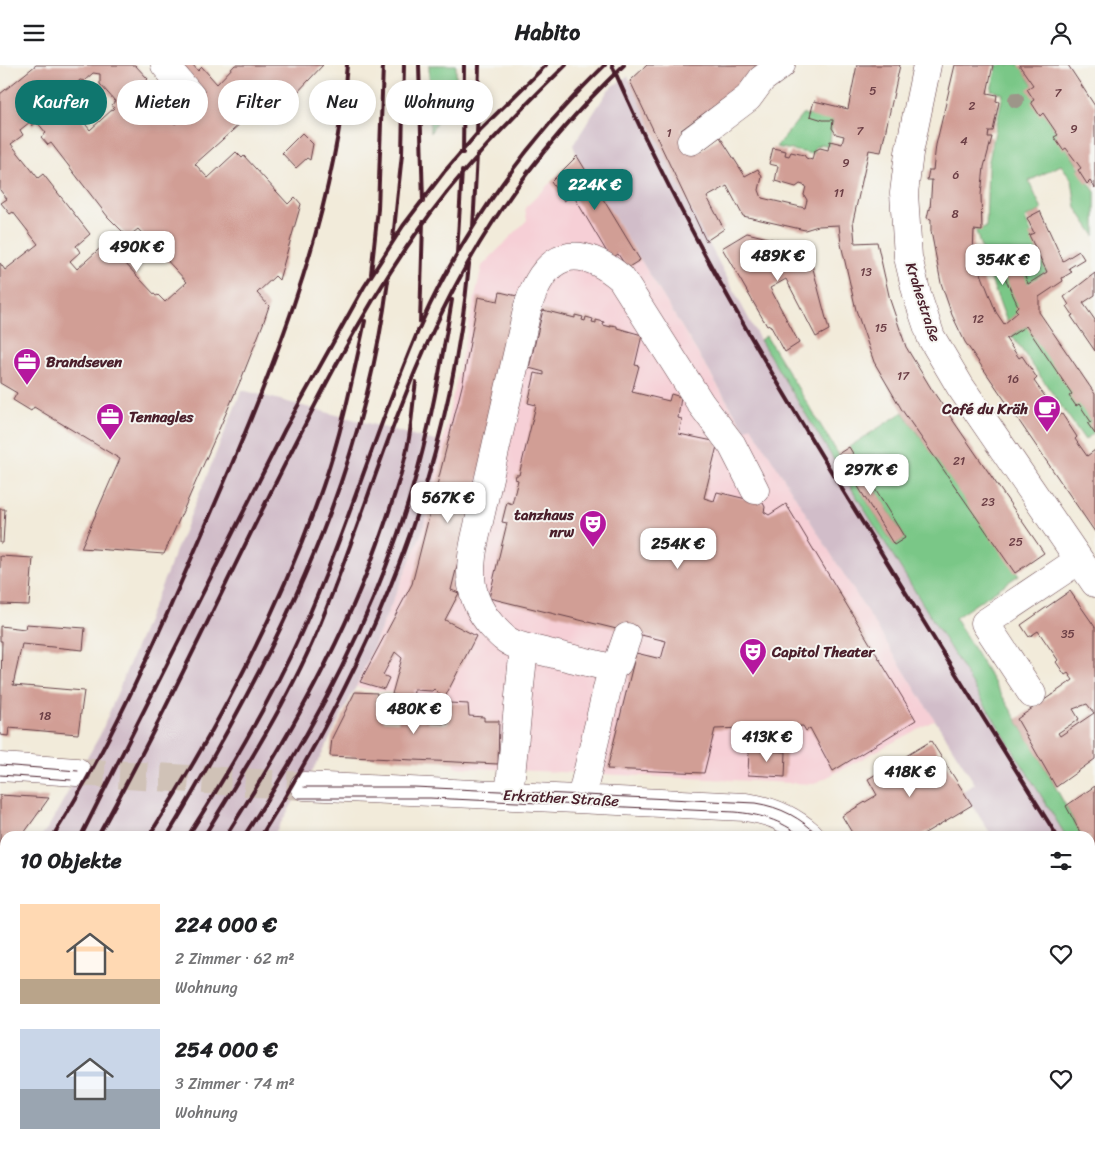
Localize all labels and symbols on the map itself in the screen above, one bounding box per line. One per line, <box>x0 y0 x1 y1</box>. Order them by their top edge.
house number: 5 <box>869 80 877 102</box>
house number: 7 <box>1055 82 1063 104</box>
house number: 2 <box>969 95 976 117</box>
house number: 9 <box>1070 118 1078 140</box>
house number: 7 <box>857 120 865 142</box>
house number: 1 <box>666 122 672 144</box>
house number: 4 <box>960 130 968 152</box>
house number: 9 <box>842 152 850 174</box>
house number: 6 <box>953 164 960 186</box>
pin: 224K € <box>554 169 636 211</box>
house number: 11 <box>834 182 844 204</box>
house number: 8 <box>951 203 959 225</box>
pin: 490K € <box>96 231 178 273</box>
pin: 489K € <box>737 239 819 282</box>
pin: 354K € <box>962 243 1044 286</box>
street label: Krahestraße <box>898 259 948 346</box>
house number: 13 <box>860 261 872 283</box>
house number: 12 <box>972 308 984 330</box>
house number: 15 <box>875 317 887 339</box>
office icon: Brandseven <box>12 347 42 386</box>
place label: Brandseven <box>46 349 123 375</box>
house number: 17 <box>897 365 910 387</box>
house number: 16 <box>1007 368 1019 390</box>
cafe icon: Café du Kräh <box>1032 394 1062 433</box>
place label: Café du Kräh <box>941 396 1028 422</box>
office icon: Tennagles <box>95 402 125 441</box>
place label: Tennagles <box>129 404 194 430</box>
house number: 21 <box>953 450 965 472</box>
pin: 297K € <box>830 453 912 496</box>
pin: 567K € <box>407 481 489 524</box>
house number: 23 <box>981 491 995 513</box>
place label: tanzhaus nrw <box>514 502 575 545</box>
theatre icon: tanzhaus nrw <box>578 509 608 548</box>
pin: 254K € <box>637 527 719 570</box>
house number: 25 <box>1009 531 1023 553</box>
house number: 35 <box>1061 623 1075 645</box>
theatre icon: Capitol Theater <box>738 637 768 676</box>
place label: Capitol Theater <box>771 639 876 665</box>
pin: 480K € <box>373 693 455 735</box>
house number: 18 <box>39 705 51 727</box>
pin: 413K € <box>726 721 808 763</box>
pin: 418K € <box>869 755 951 798</box>
street label: Erkrather Straße <box>502 782 620 814</box>

